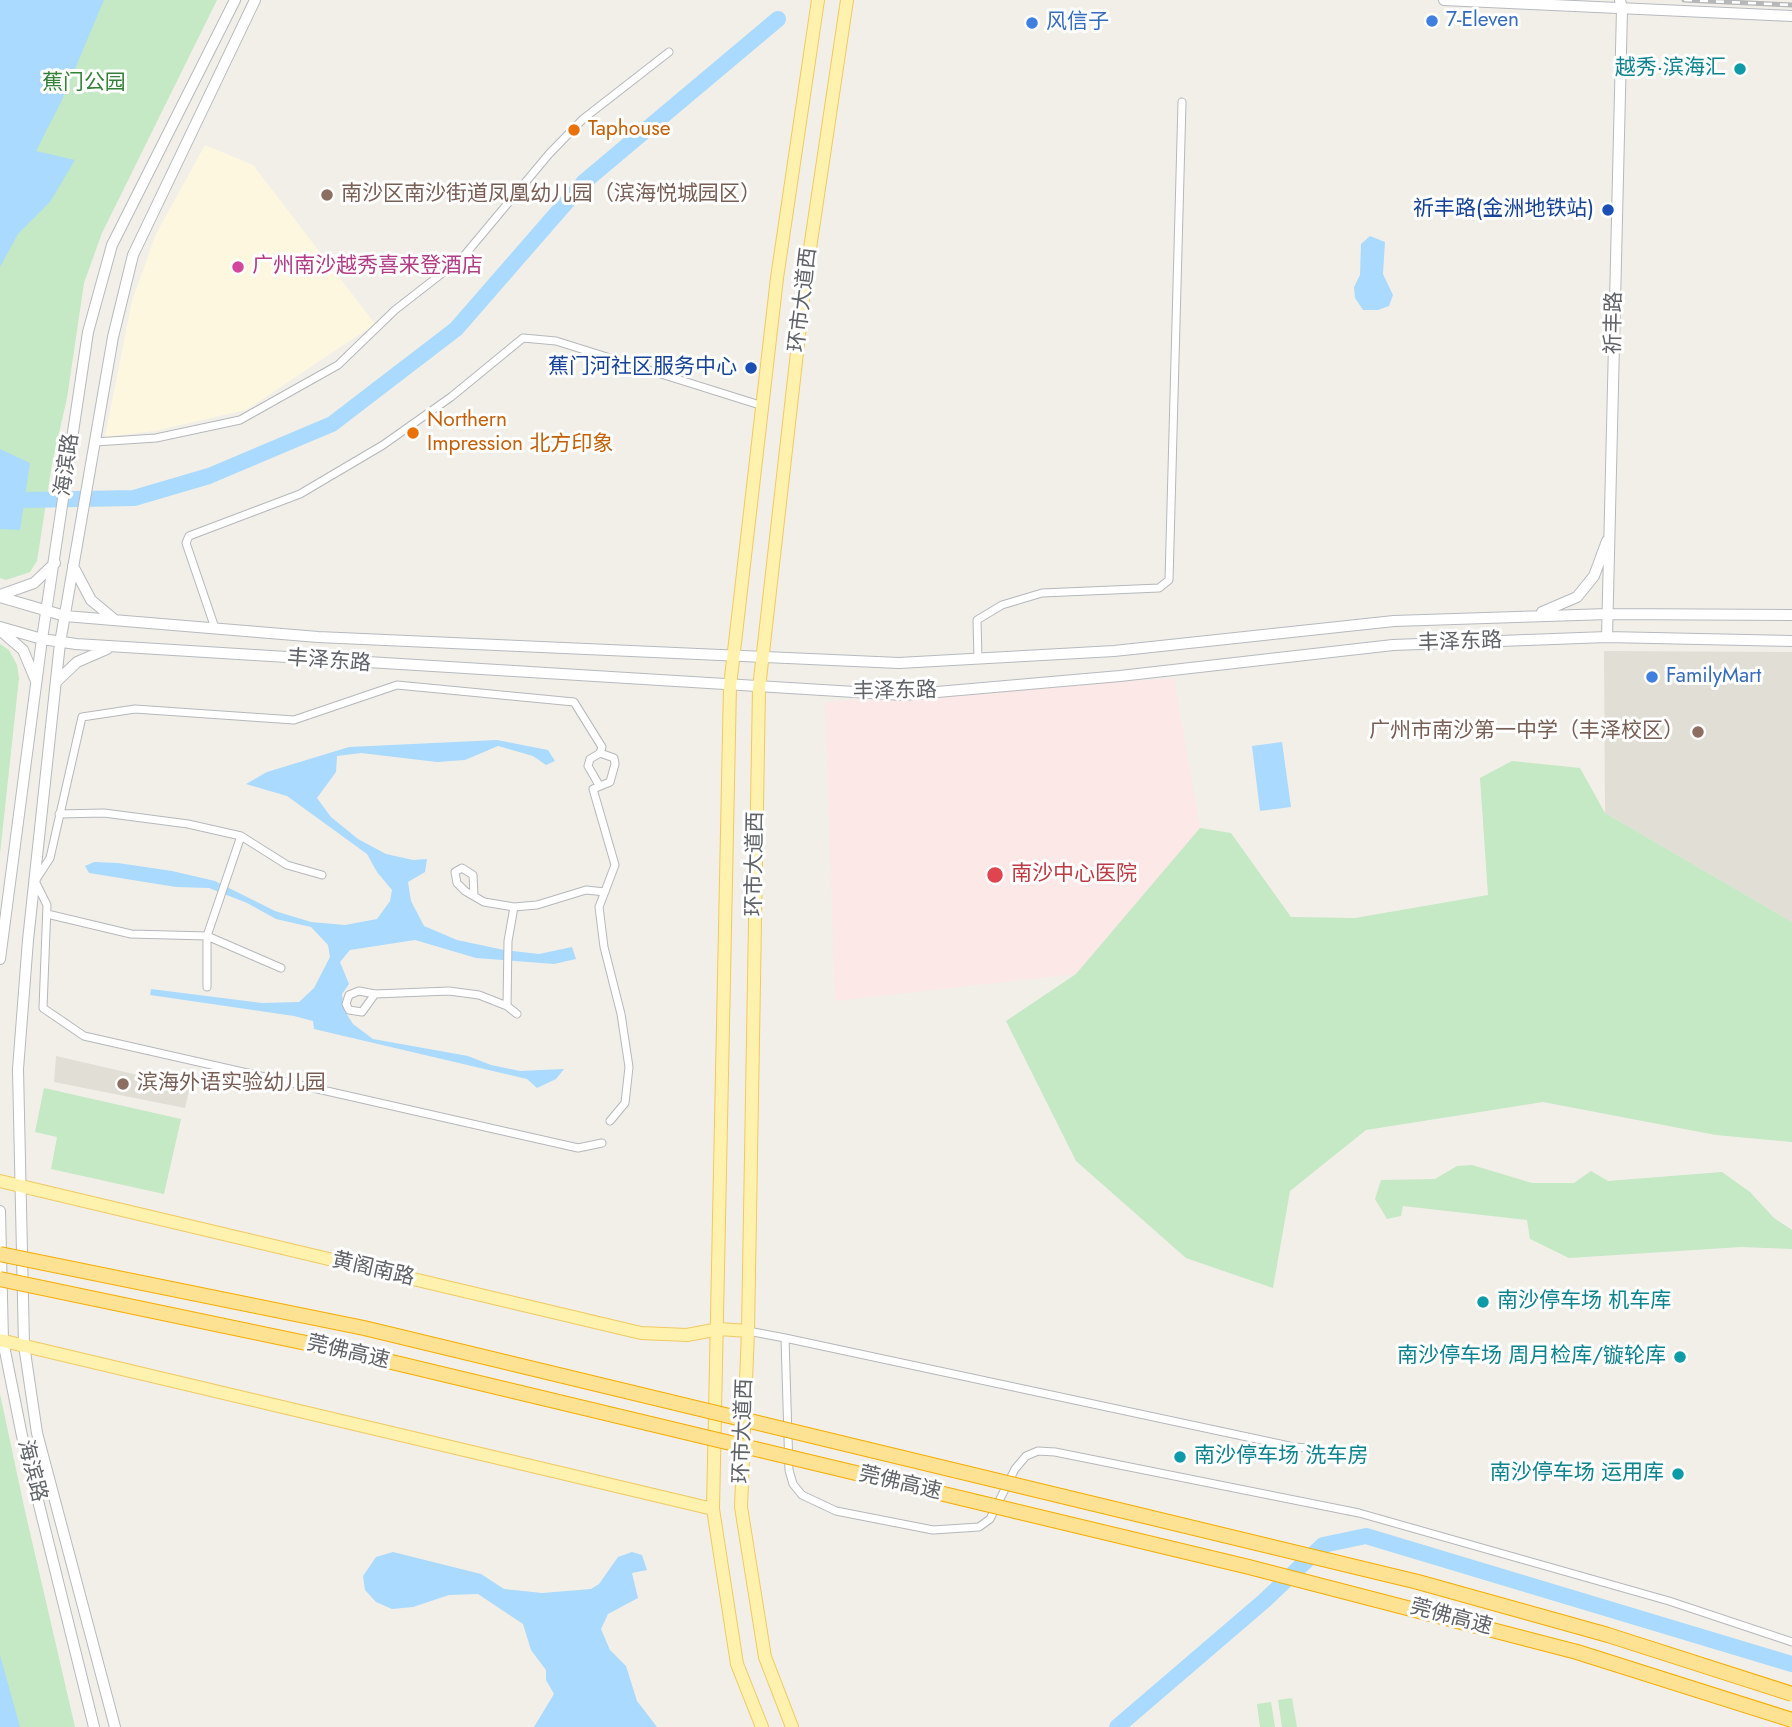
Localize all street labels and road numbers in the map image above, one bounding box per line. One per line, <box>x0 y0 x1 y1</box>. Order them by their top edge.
street label: 环市大道西 <box>785 246 823 354</box>
street label: 祈丰路 <box>1602 291 1628 355</box>
street label: 海滨路 <box>51 432 85 498</box>
street label: 丰泽东路 <box>1418 629 1502 657</box>
street label: 丰泽东路 <box>286 647 372 677</box>
street label: 丰泽东路 <box>853 679 937 705</box>
street label: 环市大道西 <box>742 811 770 917</box>
street label: 黄阁南路 <box>329 1248 417 1292</box>
street label: 莞佛高速 <box>304 1331 392 1375</box>
street label: 环市大道西 <box>730 1378 758 1484</box>
street label: 海滨路 <box>11 1437 51 1505</box>
street label: 莞佛高速 <box>856 1462 944 1506</box>
street label: 莞佛高速 <box>1407 1595 1495 1641</box>

